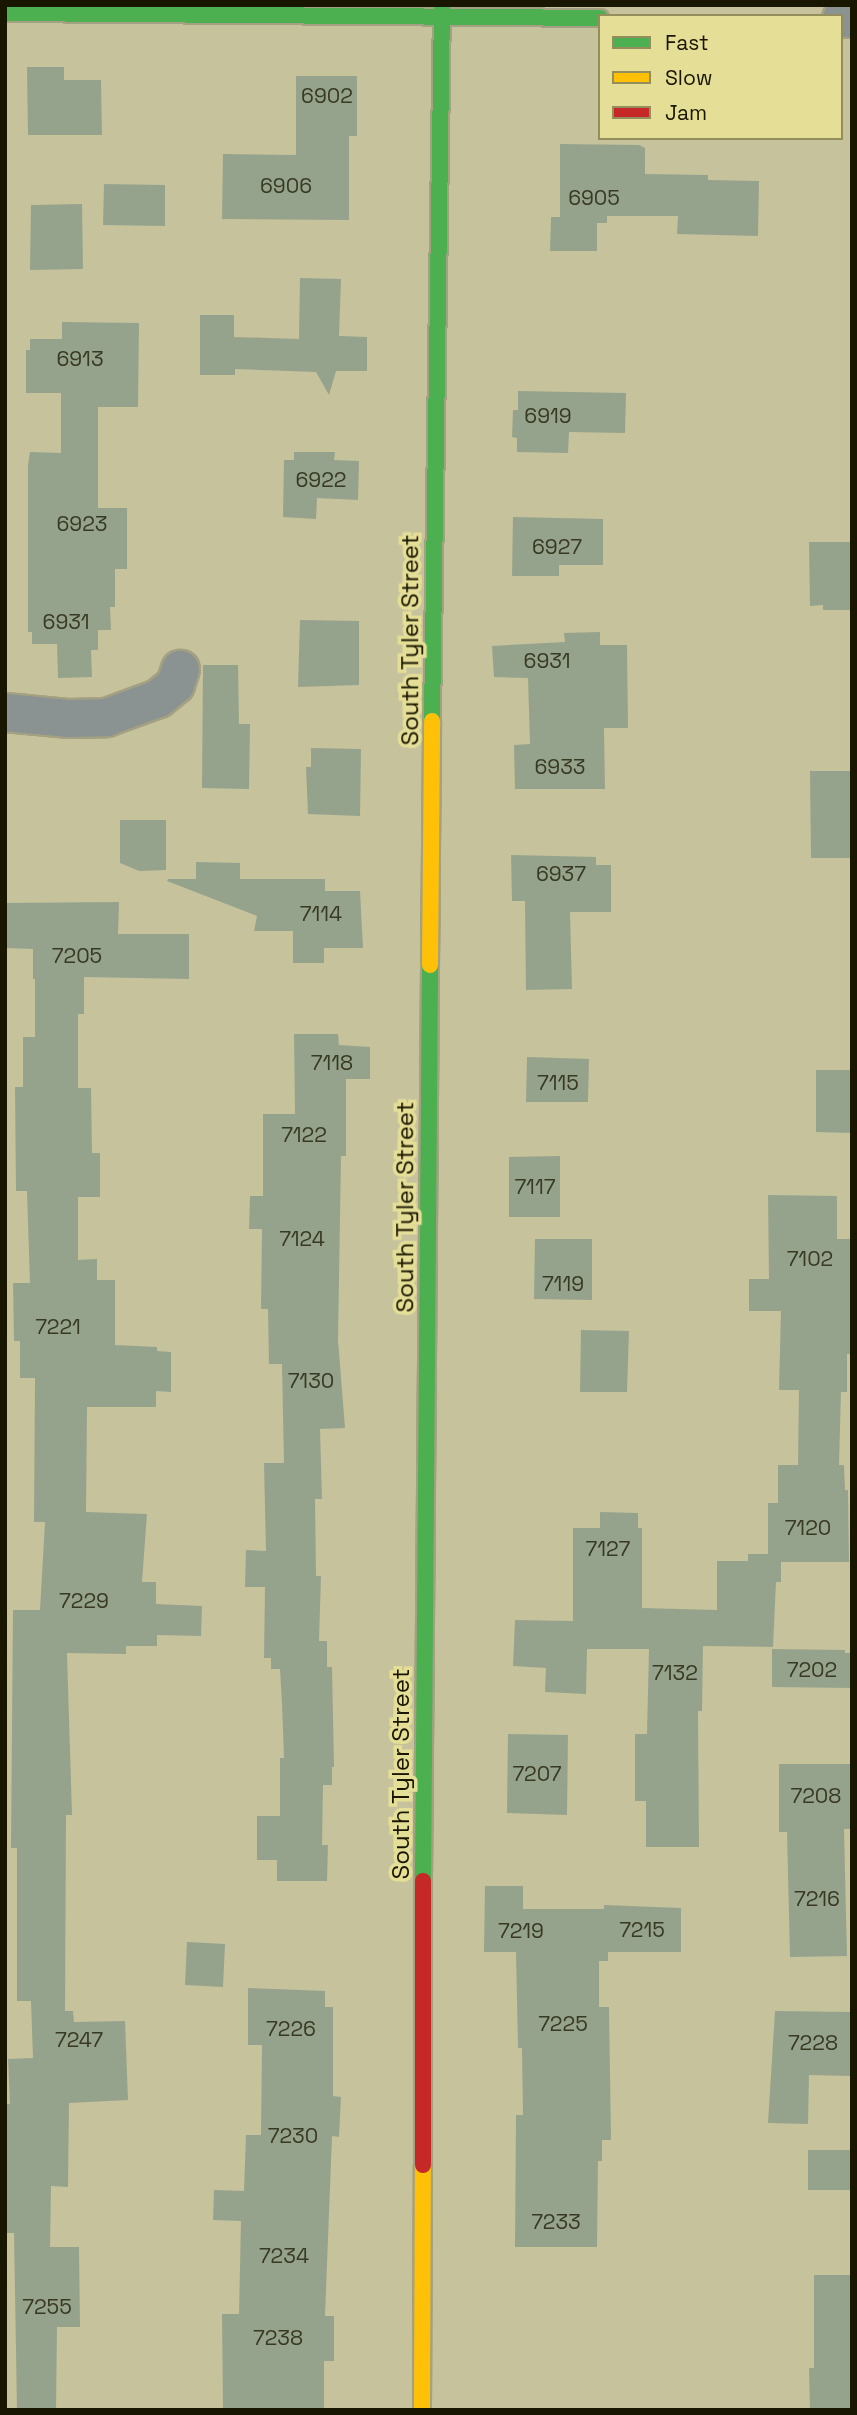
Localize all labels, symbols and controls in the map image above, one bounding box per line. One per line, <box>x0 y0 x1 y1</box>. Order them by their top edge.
legend <box>598 14 843 140</box>
text: Fast <box>665 29 709 56</box>
text: Slow <box>665 64 713 91</box>
house number: 6902 <box>301 83 353 109</box>
text: Jam <box>665 99 707 126</box>
house number: 6906 <box>260 173 312 199</box>
house number: 6905 <box>568 185 620 211</box>
house number: 6913 <box>56 346 104 372</box>
house number: 6919 <box>524 403 572 429</box>
house number: 6922 <box>295 467 347 493</box>
house number: 6923 <box>57 511 107 537</box>
street label: South Tyler Street <box>396 534 424 746</box>
house number: 6927 <box>532 534 582 560</box>
house number: 6931 <box>43 609 89 635</box>
house number: 6931 <box>524 648 570 674</box>
house number: 6933 <box>534 754 586 780</box>
house number: 6937 <box>536 861 586 887</box>
house number: 7114 <box>300 901 342 927</box>
house number: 7205 <box>52 943 102 969</box>
house number: 7118 <box>311 1050 353 1076</box>
house number: 7115 <box>537 1070 579 1096</box>
street label: South Tyler Street <box>391 1101 419 1313</box>
house number: 7122 <box>281 1122 327 1148</box>
house number: 7117 <box>514 1174 556 1200</box>
house number: 7124 <box>279 1226 325 1252</box>
house number: 7102 <box>787 1246 833 1272</box>
house number: 7119 <box>542 1271 584 1297</box>
house number: 7221 <box>35 1314 81 1340</box>
house number: 7130 <box>288 1368 334 1394</box>
house number: 7120 <box>785 1515 831 1541</box>
house number: 7127 <box>586 1536 630 1562</box>
house number: 7229 <box>59 1588 109 1614</box>
house number: 7202 <box>787 1657 837 1683</box>
house number: 7132 <box>652 1660 698 1686</box>
street label: South Tyler Street <box>387 1668 415 1880</box>
house number: 7207 <box>512 1761 562 1787</box>
house number: 7208 <box>791 1783 841 1809</box>
house number: 7216 <box>794 1886 840 1912</box>
house number: 7215 <box>619 1917 665 1943</box>
house number: 7219 <box>498 1918 544 1944</box>
house number: 7225 <box>538 2011 588 2037</box>
house number: 7226 <box>266 2016 316 2042</box>
house number: 7247 <box>55 2027 103 2053</box>
house number: 7228 <box>788 2030 838 2056</box>
house number: 7230 <box>268 2123 318 2149</box>
house number: 7233 <box>531 2209 581 2235</box>
house number: 7234 <box>259 2243 309 2269</box>
house number: 7255 <box>22 2294 72 2320</box>
house number: 7238 <box>253 2325 303 2351</box>

